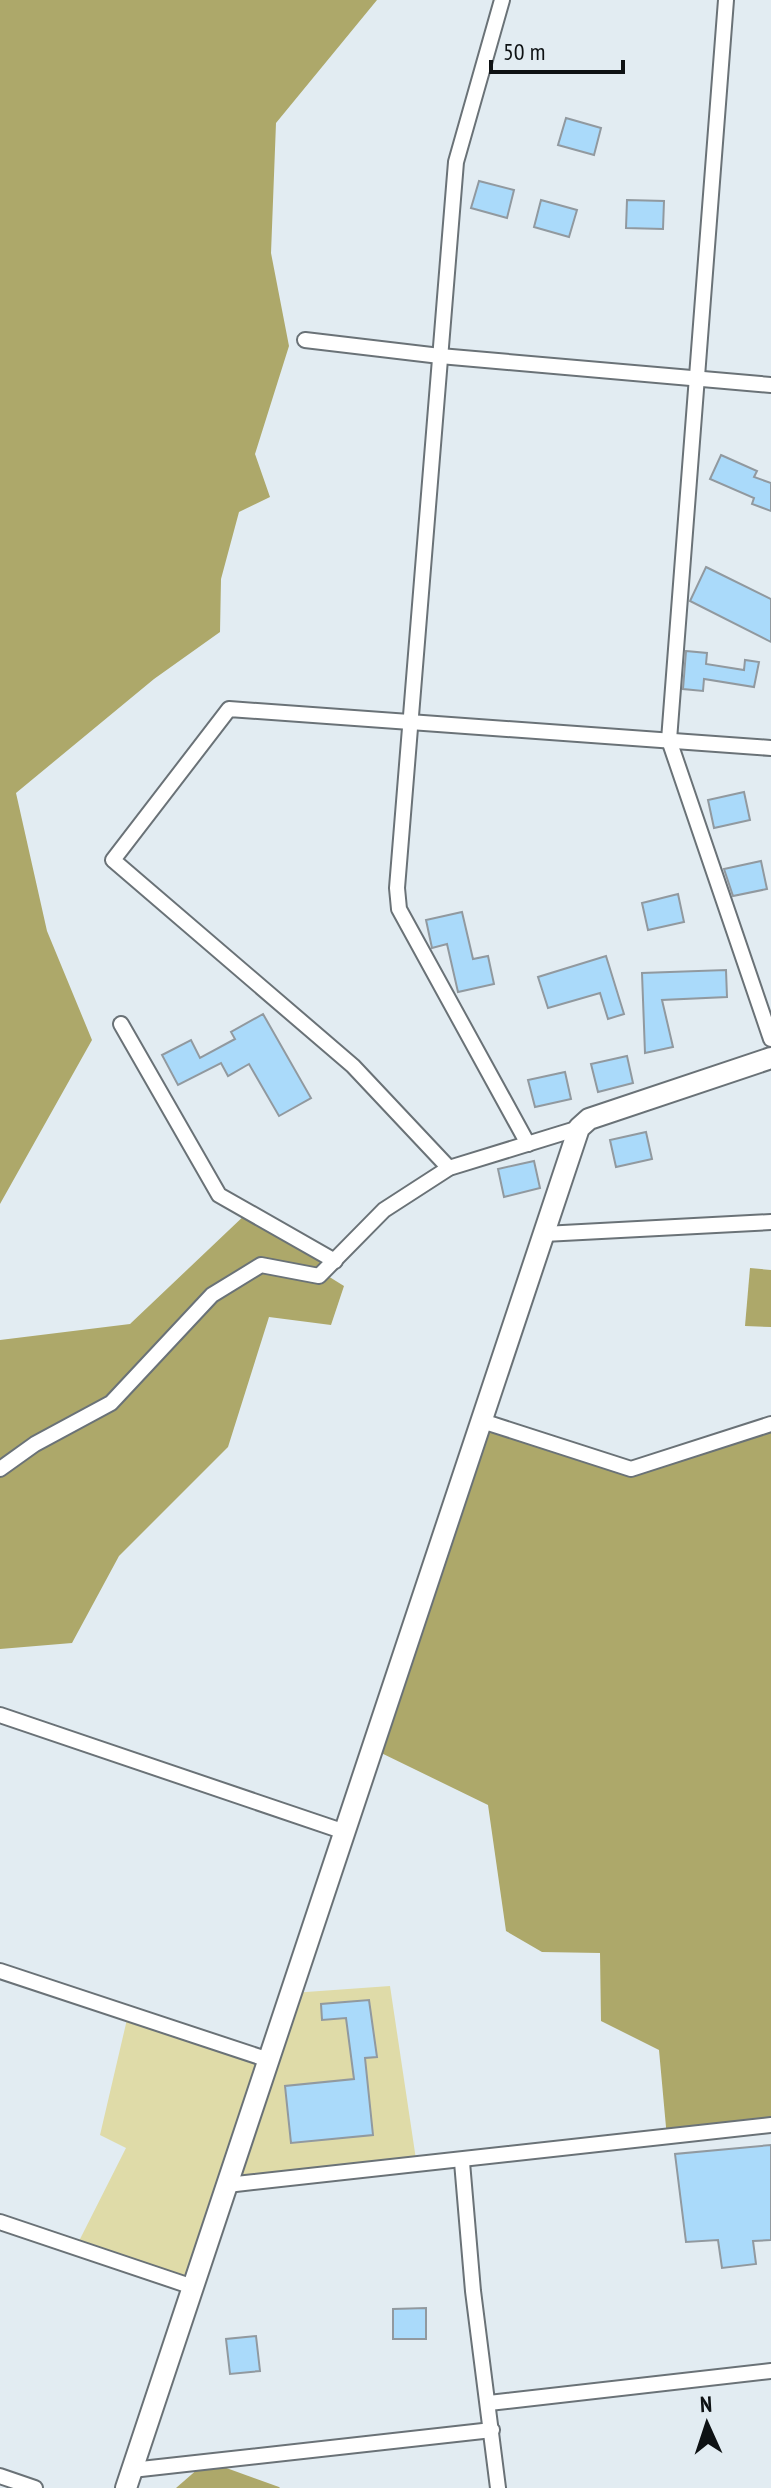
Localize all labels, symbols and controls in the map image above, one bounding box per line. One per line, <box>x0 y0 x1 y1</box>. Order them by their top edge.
scale bar <box>491 24 623 74</box>
text: 50 m <box>503 36 545 67</box>
north arrow <box>667 2384 747 2464</box>
text: N <box>699 2390 713 2418</box>

